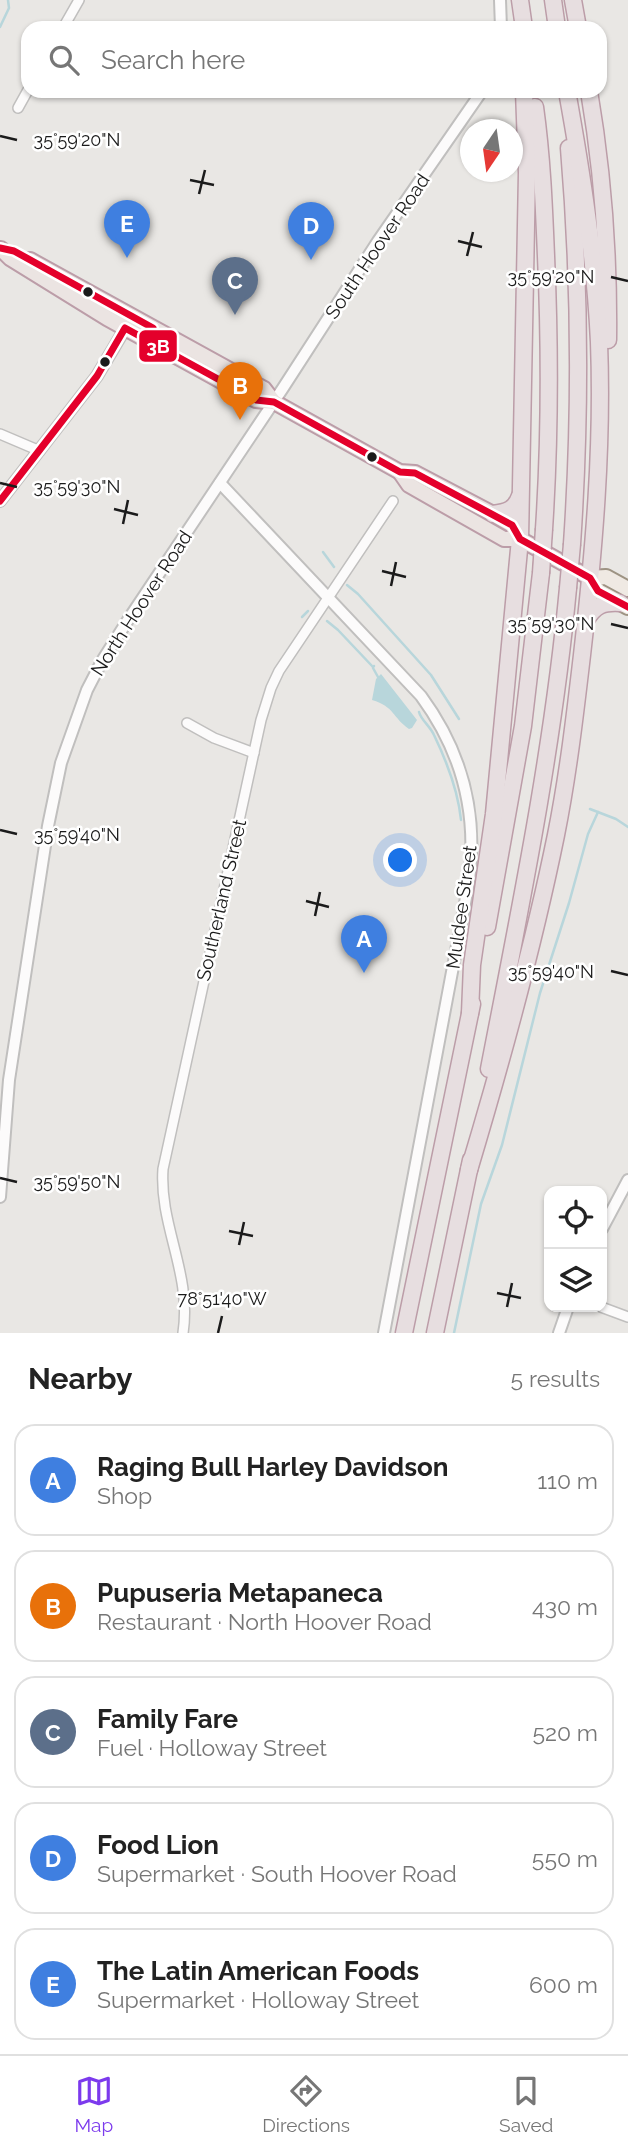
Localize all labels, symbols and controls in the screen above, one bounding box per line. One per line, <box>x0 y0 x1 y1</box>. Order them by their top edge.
search box <box>21 21 607 98</box>
icon: search <box>45 41 83 79</box>
text: Search here <box>101 45 245 75</box>
north arrow <box>460 119 523 182</box>
text: 35°59'20"N <box>34 129 120 150</box>
street label: South Hoover Road <box>320 169 434 323</box>
pin: E <box>104 200 150 258</box>
pin: D <box>288 202 334 260</box>
pin: C <box>212 257 258 315</box>
text: 35°59'20"N <box>508 266 594 287</box>
unlabelled marker <box>81 285 95 299</box>
line badge: 3B <box>138 329 178 363</box>
text: 3B <box>146 335 170 357</box>
unlabelled marker <box>98 355 112 369</box>
pin: B <box>217 362 263 420</box>
unlabelled marker <box>365 450 379 464</box>
text: 35°59'30"N <box>33 476 121 497</box>
street label: North Hoover Road <box>86 526 196 680</box>
text: 35°59'30"N <box>507 613 595 634</box>
street label: Southerland Street <box>192 816 250 983</box>
text: 35°59'40"N <box>34 824 120 845</box>
your location <box>383 843 417 877</box>
street label: Muldee Street <box>441 843 481 970</box>
pin: A <box>341 915 387 973</box>
text: 35°59'40"N <box>508 961 594 982</box>
text: 35°59'50"N <box>33 1171 121 1192</box>
map controls <box>544 1186 607 1312</box>
button: locate <box>544 1186 607 1249</box>
button: layers <box>544 1249 607 1312</box>
text: 78°51'40"W <box>178 1288 267 1309</box>
text: Nearby <box>28 1361 132 1396</box>
text: 5 results <box>511 1365 600 1392</box>
text: Raging Bull Harley Davidson <box>97 1452 449 1482</box>
text: A <box>45 1467 61 1494</box>
text: 110 m <box>537 1467 598 1494</box>
text: Shop <box>97 1482 152 1509</box>
text: Pupuseria Metapaneca <box>97 1578 383 1608</box>
text: B <box>45 1593 61 1620</box>
text: 430 m <box>532 1593 598 1620</box>
text: Restaurant · North Hoover Road <box>97 1608 432 1635</box>
text: Family Fare <box>97 1704 238 1734</box>
text: C <box>45 1719 61 1746</box>
text: 520 m <box>532 1719 598 1746</box>
text: Fuel · Holloway Street <box>97 1734 327 1761</box>
text: Food Lion <box>97 1830 219 1860</box>
text: D <box>45 1845 61 1872</box>
text: 550 m <box>532 1845 598 1872</box>
text: Supermarket · South Hoover Road <box>97 1860 457 1887</box>
text: The Latin American Foods <box>97 1956 419 1986</box>
text: E <box>46 1971 60 1998</box>
text: 600 m <box>529 1971 598 1998</box>
text: Supermarket · Holloway Street <box>97 1986 419 2013</box>
tab: Map <box>75 2072 113 2136</box>
tab: Directions <box>262 2072 350 2136</box>
tab: Saved <box>499 2072 553 2136</box>

